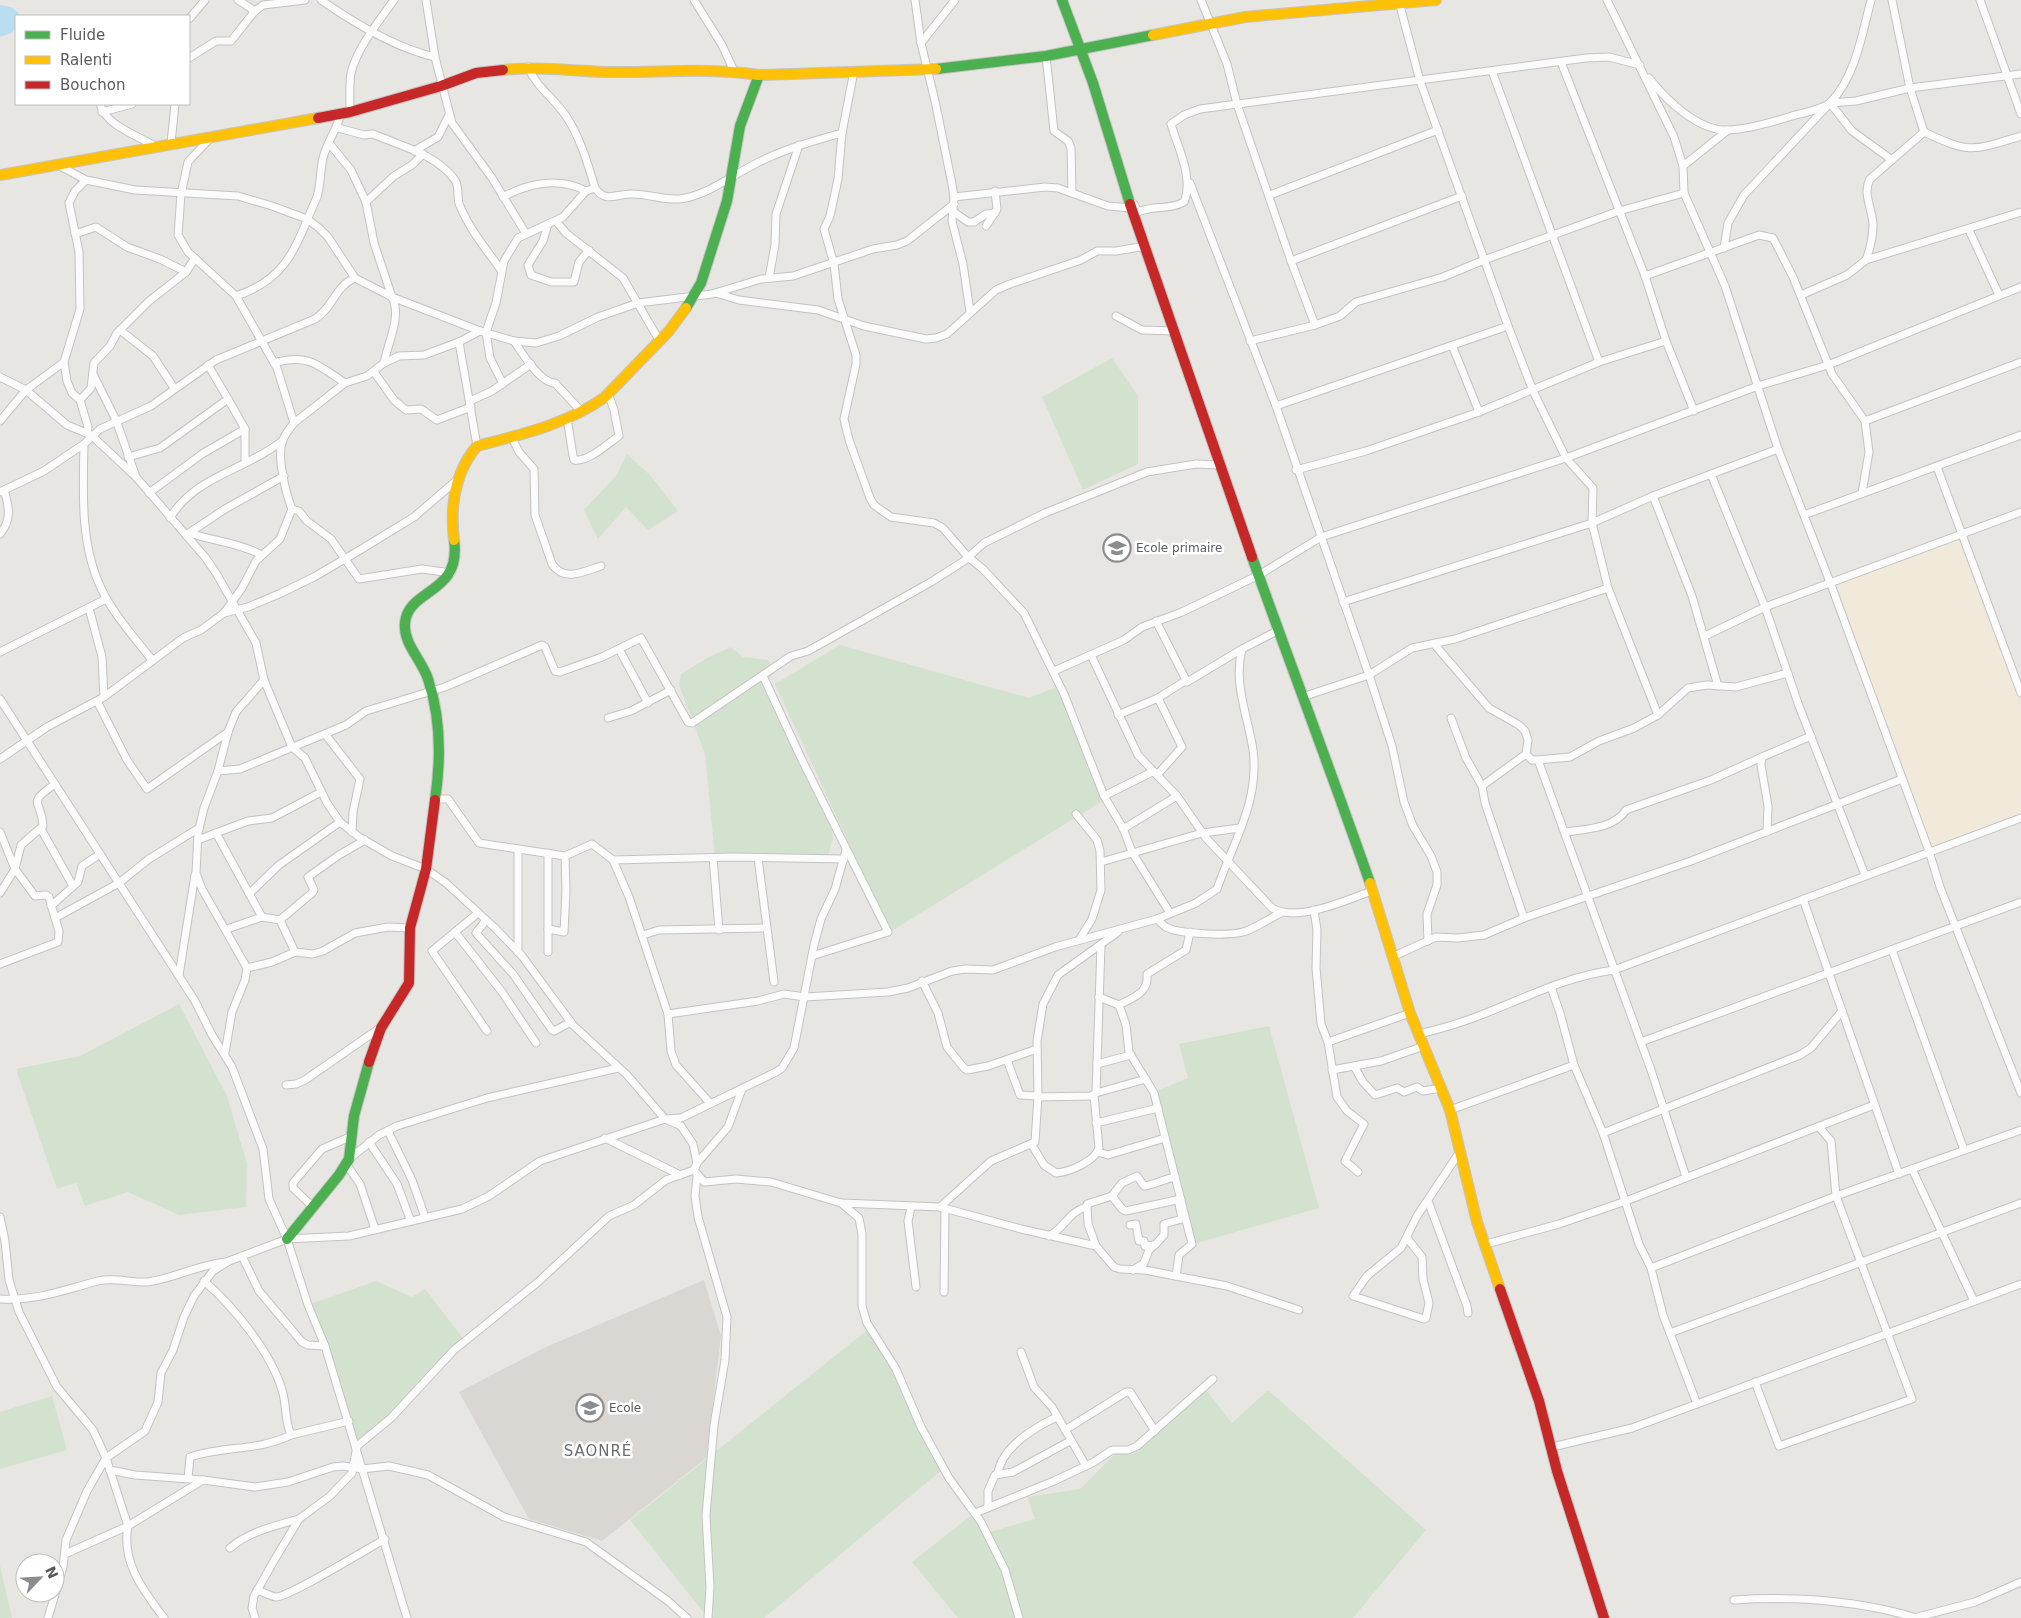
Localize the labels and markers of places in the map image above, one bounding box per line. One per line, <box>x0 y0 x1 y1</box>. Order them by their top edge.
school or university icon: Ecole primaire <box>1102 533 1132 563</box>
place label: Ecole primaire <box>1136 541 1222 555</box>
school or university icon: Ecole <box>575 1393 605 1423</box>
place label: Ecole <box>609 1401 641 1415</box>

